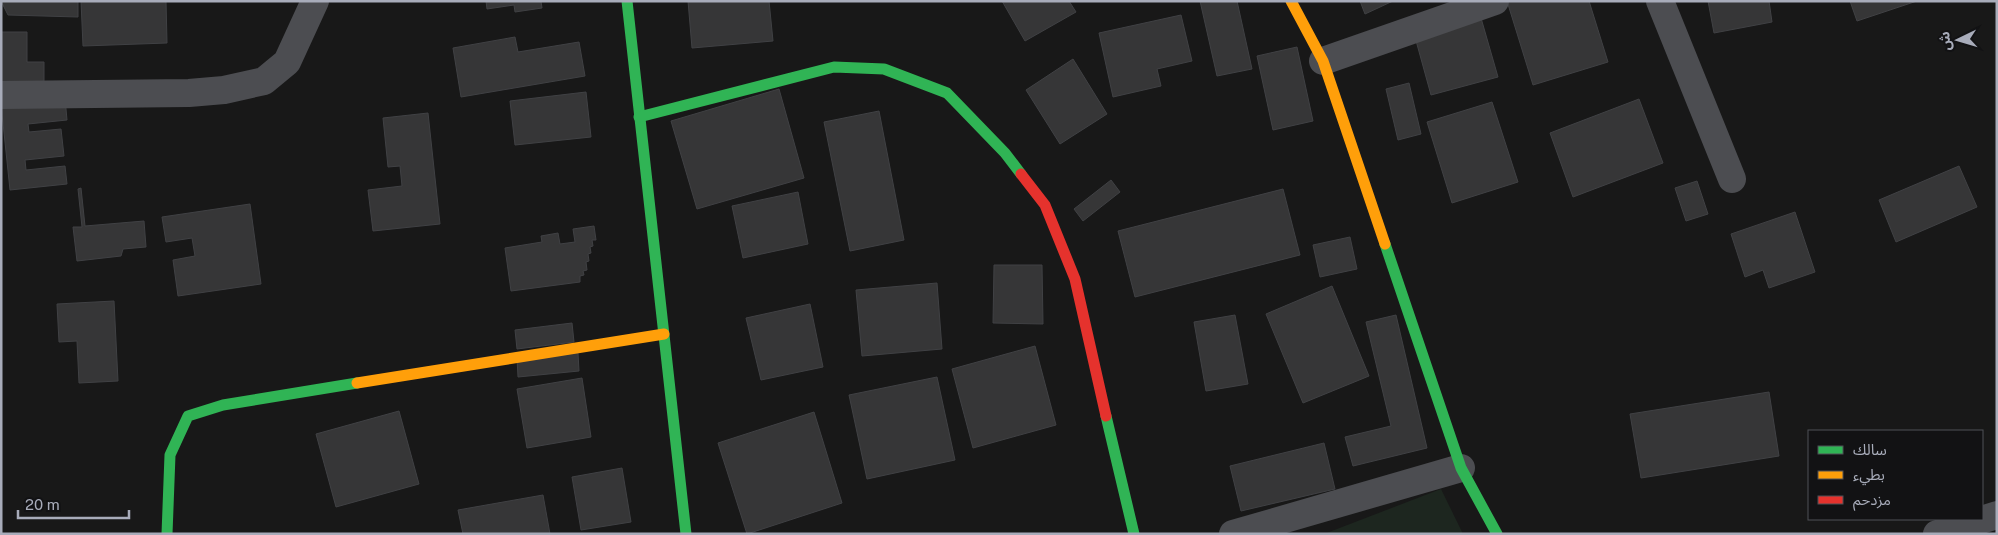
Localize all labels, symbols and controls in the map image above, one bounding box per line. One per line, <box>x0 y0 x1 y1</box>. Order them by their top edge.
north arrow <box>1933 15 1983 65</box>
text: ش <box>1936 31 1954 51</box>
legend <box>1808 430 1983 520</box>
text: سالك <box>1853 441 1887 458</box>
text: بطيء <box>1853 466 1885 486</box>
scale bar <box>18 488 129 520</box>
text: مزدحم <box>1853 491 1891 511</box>
text: 20 m <box>25 496 60 513</box>

